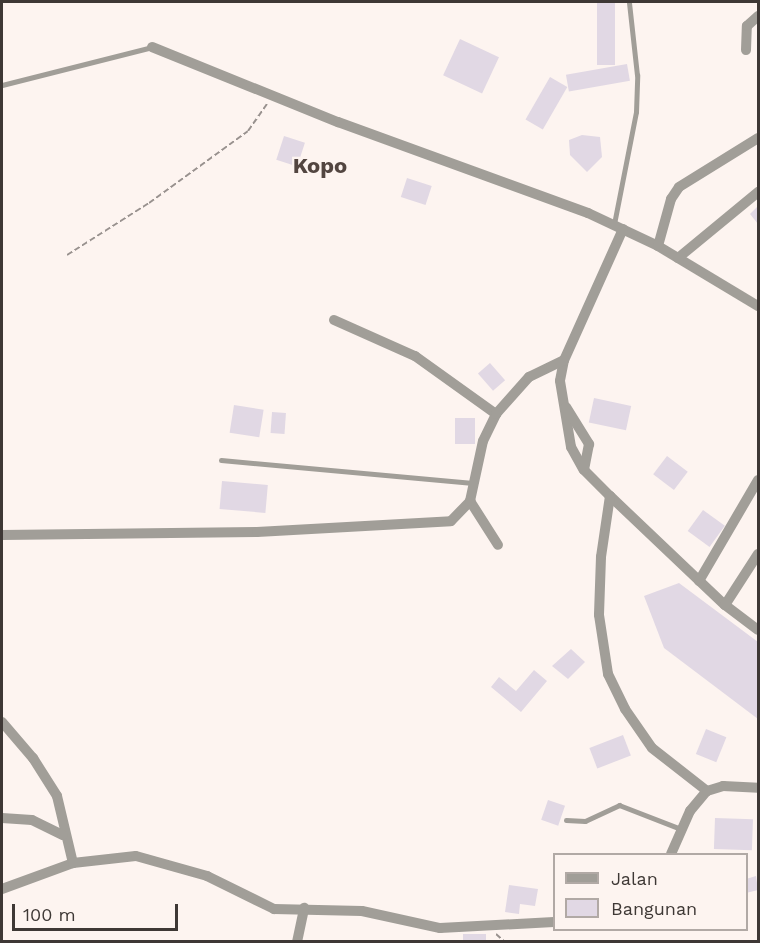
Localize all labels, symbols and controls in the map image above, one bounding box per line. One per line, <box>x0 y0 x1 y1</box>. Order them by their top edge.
district label: Kopo <box>293 153 347 179</box>
legend <box>553 853 748 931</box>
text: Jalan <box>611 868 658 889</box>
scale bar <box>15 892 182 930</box>
text: Bangunan <box>611 898 697 919</box>
text: 100 m <box>23 904 76 925</box>

